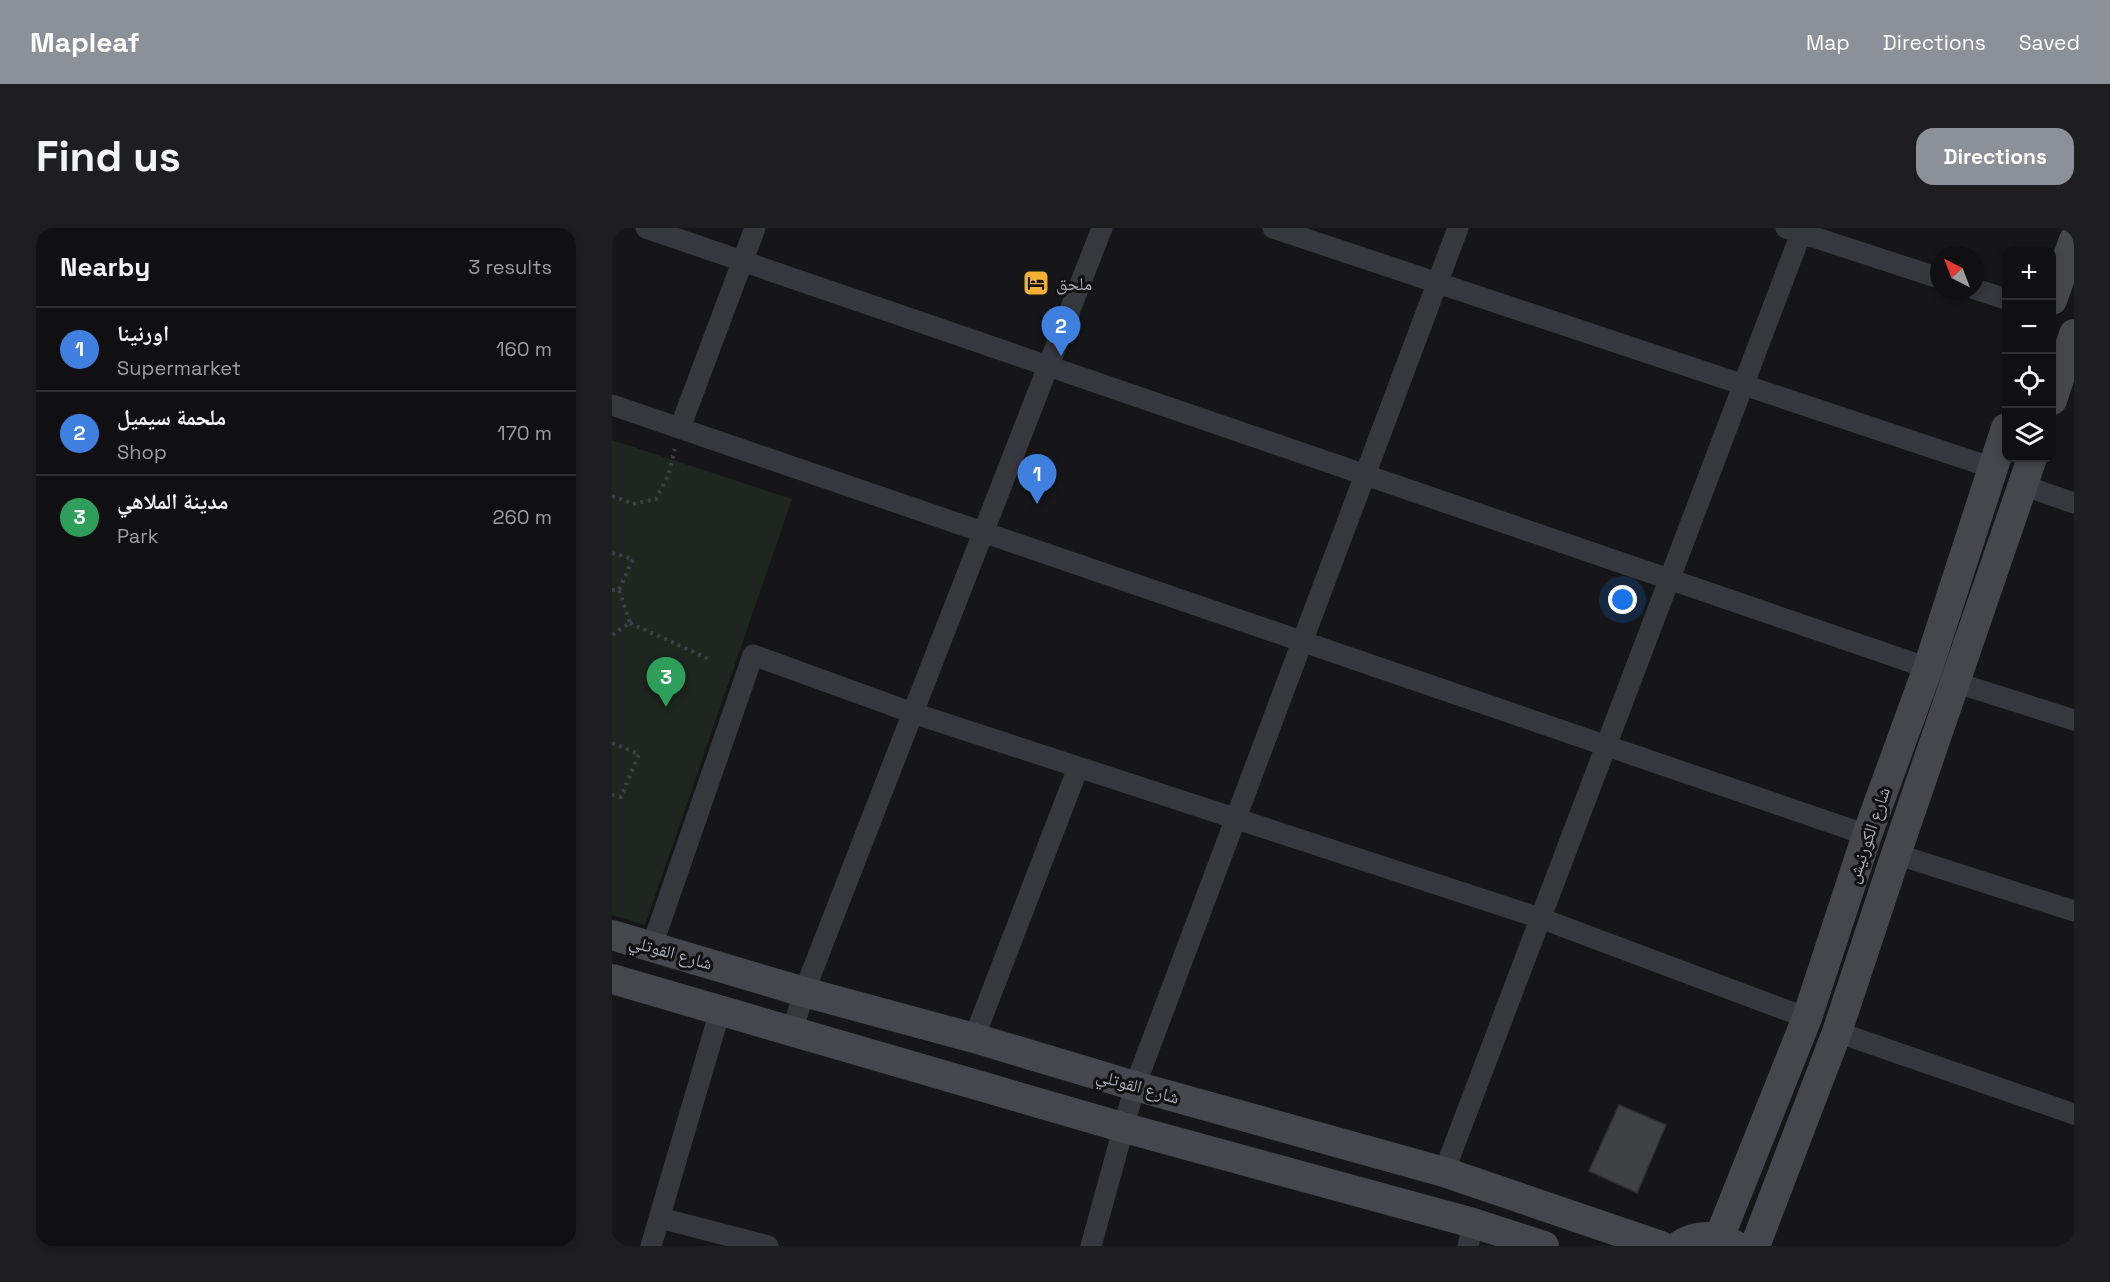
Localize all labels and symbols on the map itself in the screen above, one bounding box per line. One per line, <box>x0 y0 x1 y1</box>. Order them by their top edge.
north arrow <box>1930 246 1984 300</box>
hotel icon: ملحق <box>1021 268 1051 298</box>
place label: ملحق <box>1056 272 1092 295</box>
pin: 2 <box>1042 306 1080 356</box>
pin: 1 <box>1018 454 1056 504</box>
your location <box>1608 585 1637 614</box>
pin: 3 <box>646 658 686 707</box>
street label: شارع الكورنيش <box>1841 784 1895 886</box>
street label: شارع القوتلي <box>626 929 715 978</box>
street label: شارع القوتلي <box>1093 1063 1182 1112</box>

